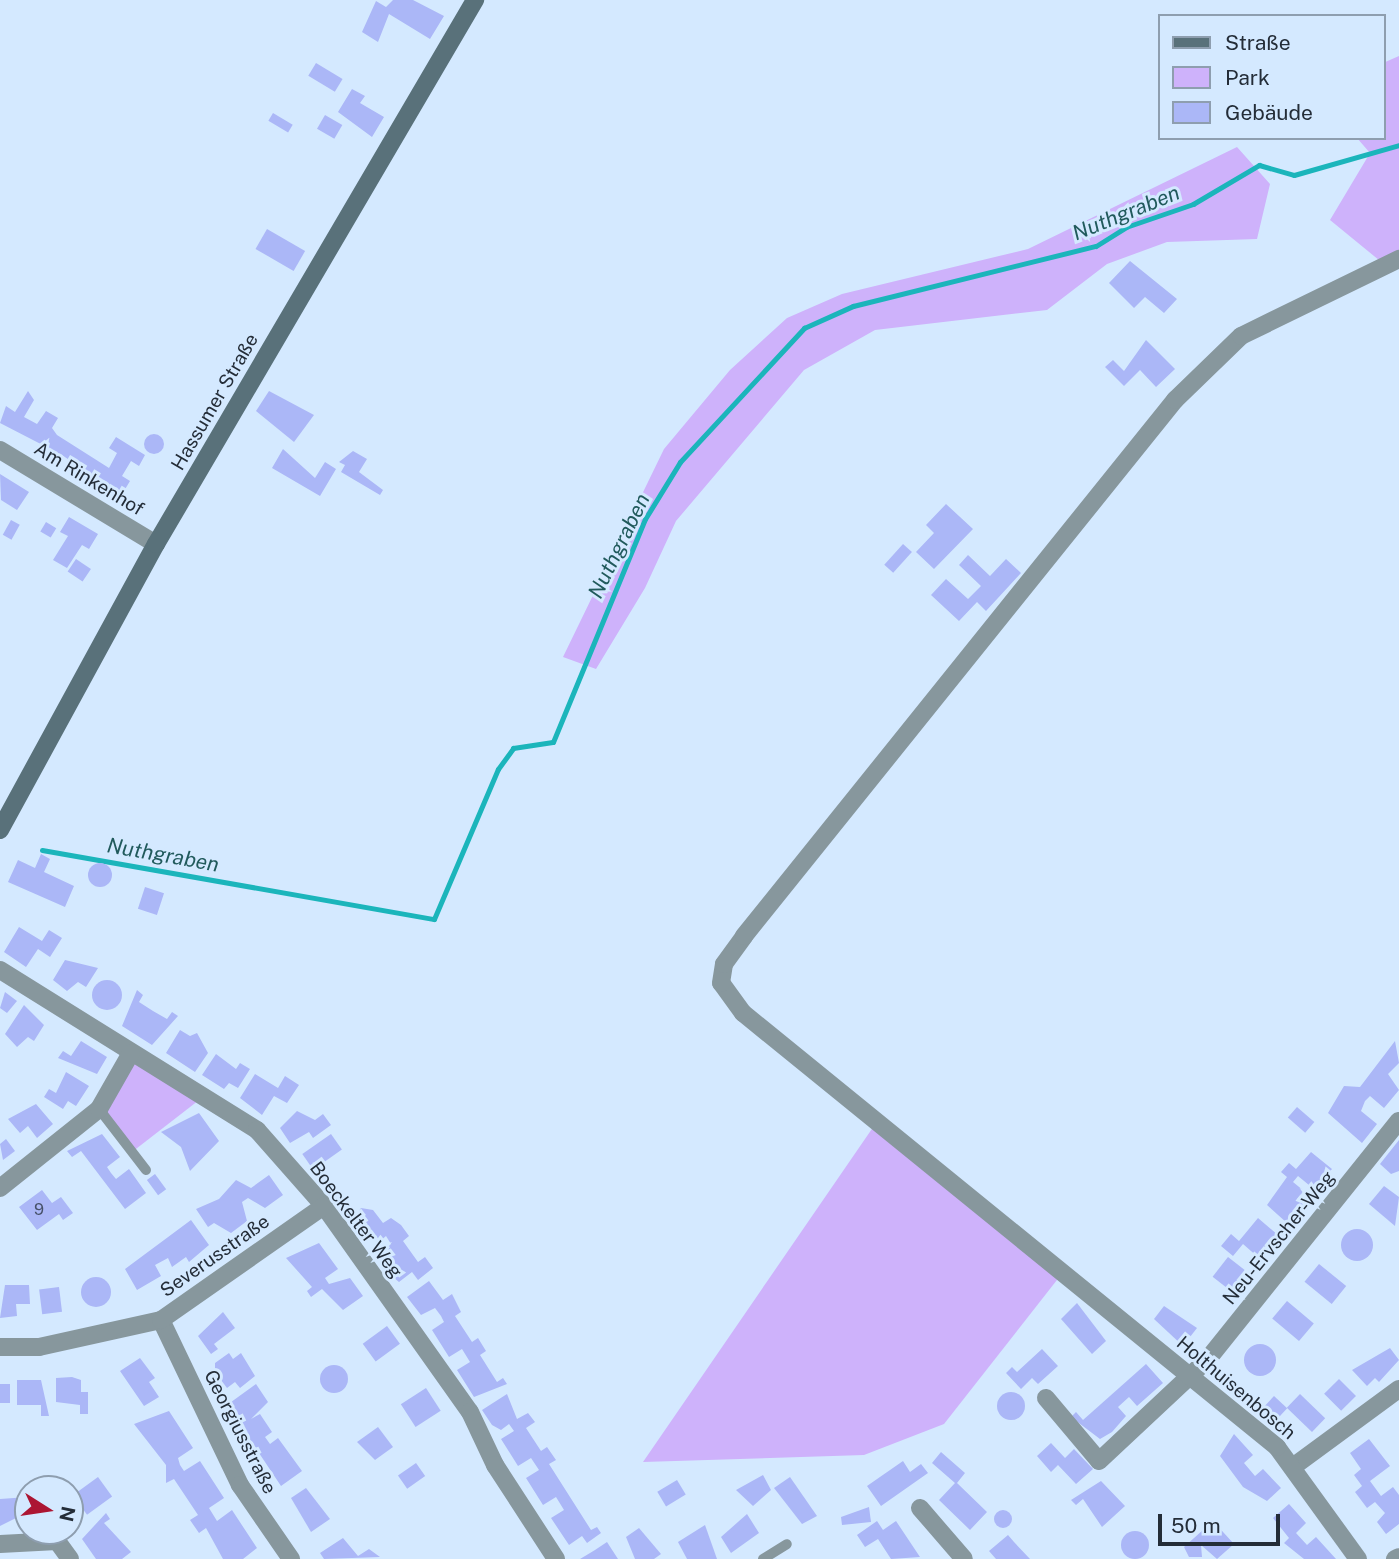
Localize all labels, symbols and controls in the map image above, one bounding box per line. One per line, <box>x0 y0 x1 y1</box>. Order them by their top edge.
legend <box>1158 14 1385 140</box>
text: Straße <box>1225 30 1291 55</box>
text: Park <box>1225 65 1270 90</box>
text: Gebäude <box>1225 100 1313 125</box>
water label: Nuthgraben <box>1069 180 1183 246</box>
street label: Hassumer Straße <box>167 330 263 474</box>
street label: Am Rinkenhof <box>30 437 148 521</box>
water label: Nuthgraben <box>583 490 655 602</box>
water label: Nuthgraben <box>105 833 221 877</box>
street label: Boeckelter Weg <box>305 1157 407 1283</box>
street label: Neu-Ervscher-Weg <box>1218 1167 1340 1309</box>
house number: 9 <box>34 1200 44 1220</box>
street label: Severusstraße <box>156 1210 274 1302</box>
street label: Holthuisenbosch <box>1172 1332 1300 1444</box>
street label: Georgiusstraße <box>199 1366 281 1498</box>
north arrow <box>14 1475 84 1545</box>
scale bar <box>1161 1500 1284 1544</box>
text: N <box>55 1504 80 1523</box>
text: 50 m <box>1171 1513 1221 1538</box>

